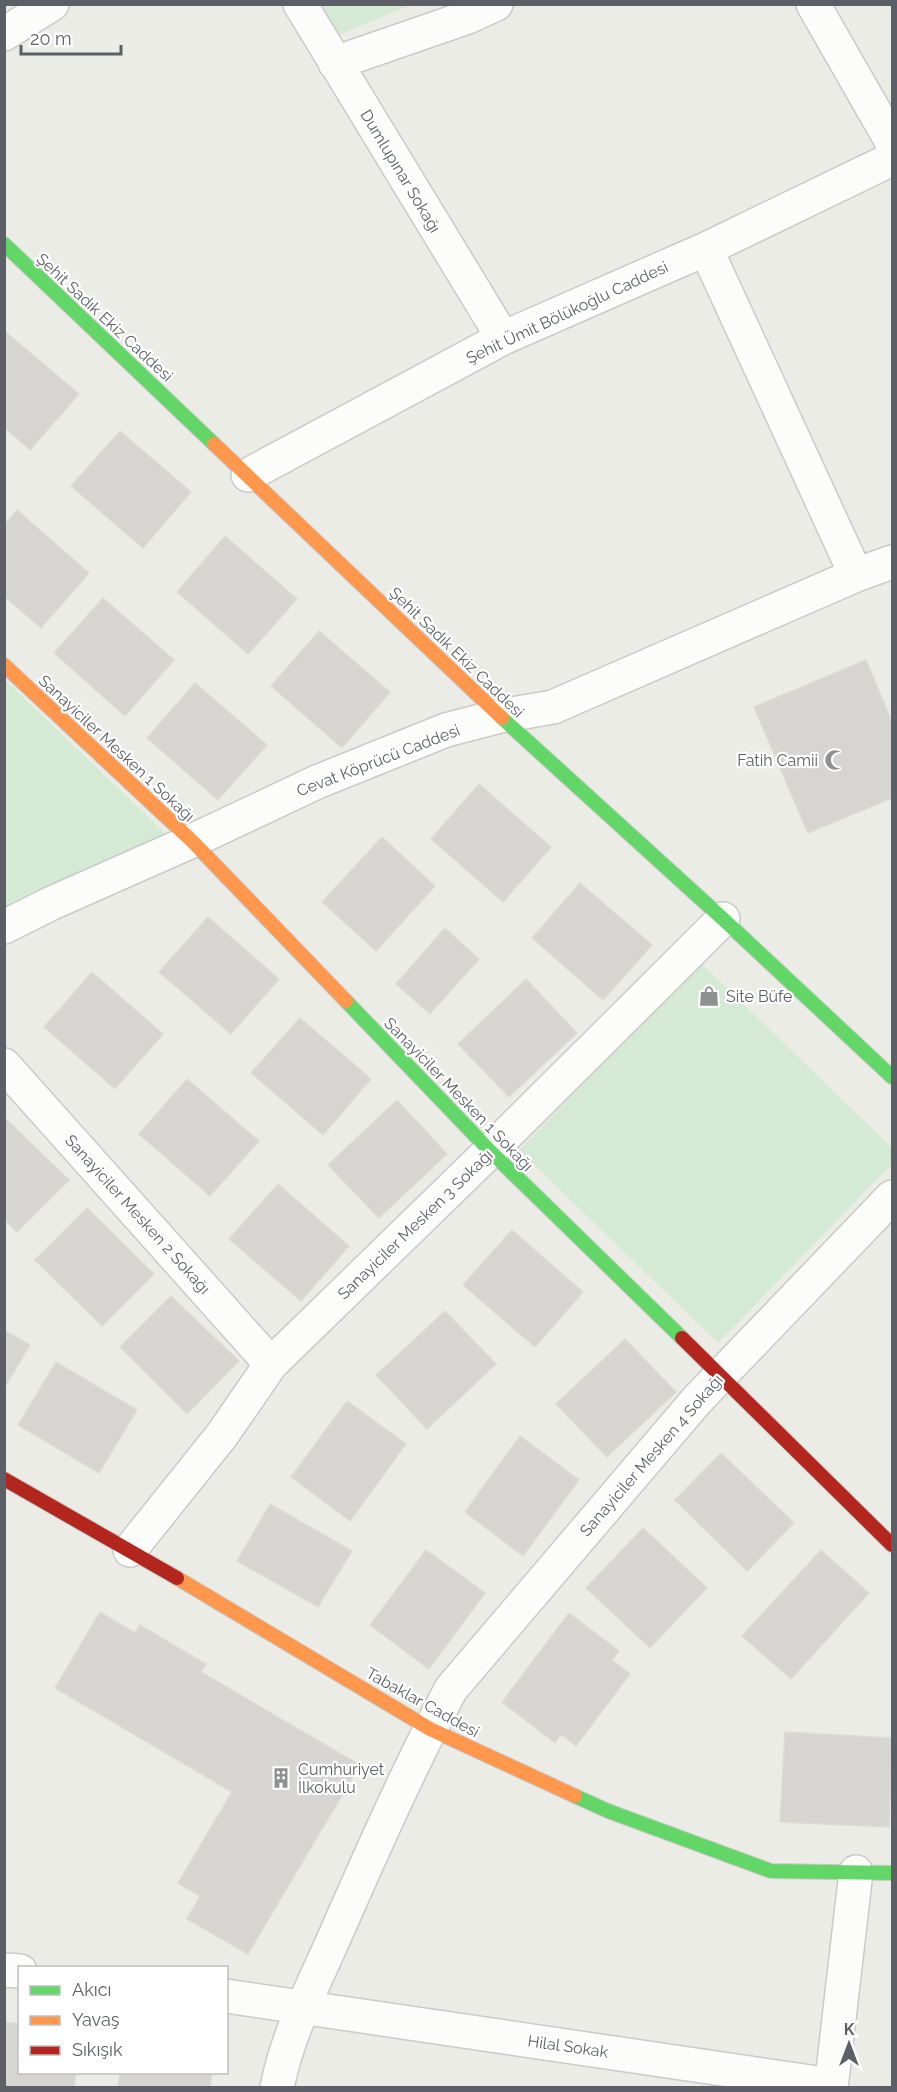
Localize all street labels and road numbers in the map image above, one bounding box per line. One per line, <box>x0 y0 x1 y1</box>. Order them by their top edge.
street label: Dumlupınar Sokağı <box>356 106 445 236</box>
street label: Şehit Sadık Ekiz Caddesi <box>32 249 177 386</box>
street label: Şehit Ümit Bölükoğlu Caddesi <box>463 256 671 368</box>
street label: Şehit Sadık Ekiz Caddesi <box>385 583 528 722</box>
street label: Sanayiciler Mesken 1 Sokağı <box>35 671 199 826</box>
street label: Cevat Köprücü Caddesi <box>294 721 463 800</box>
street label: Sanayiciler Mesken 1 Sokağı <box>380 1014 537 1175</box>
street label: Sanayiciler Mesken 2 Sokağı <box>61 1131 214 1298</box>
street label: Sanayiciler Mesken 3 Sokağı <box>334 1145 497 1303</box>
street label: Sanayiciler Mesken 4 Sokağı <box>576 1371 727 1540</box>
street label: Tabaklar Caddesi <box>363 1663 483 1741</box>
street label: Hilal Sokak <box>526 2031 610 2062</box>

